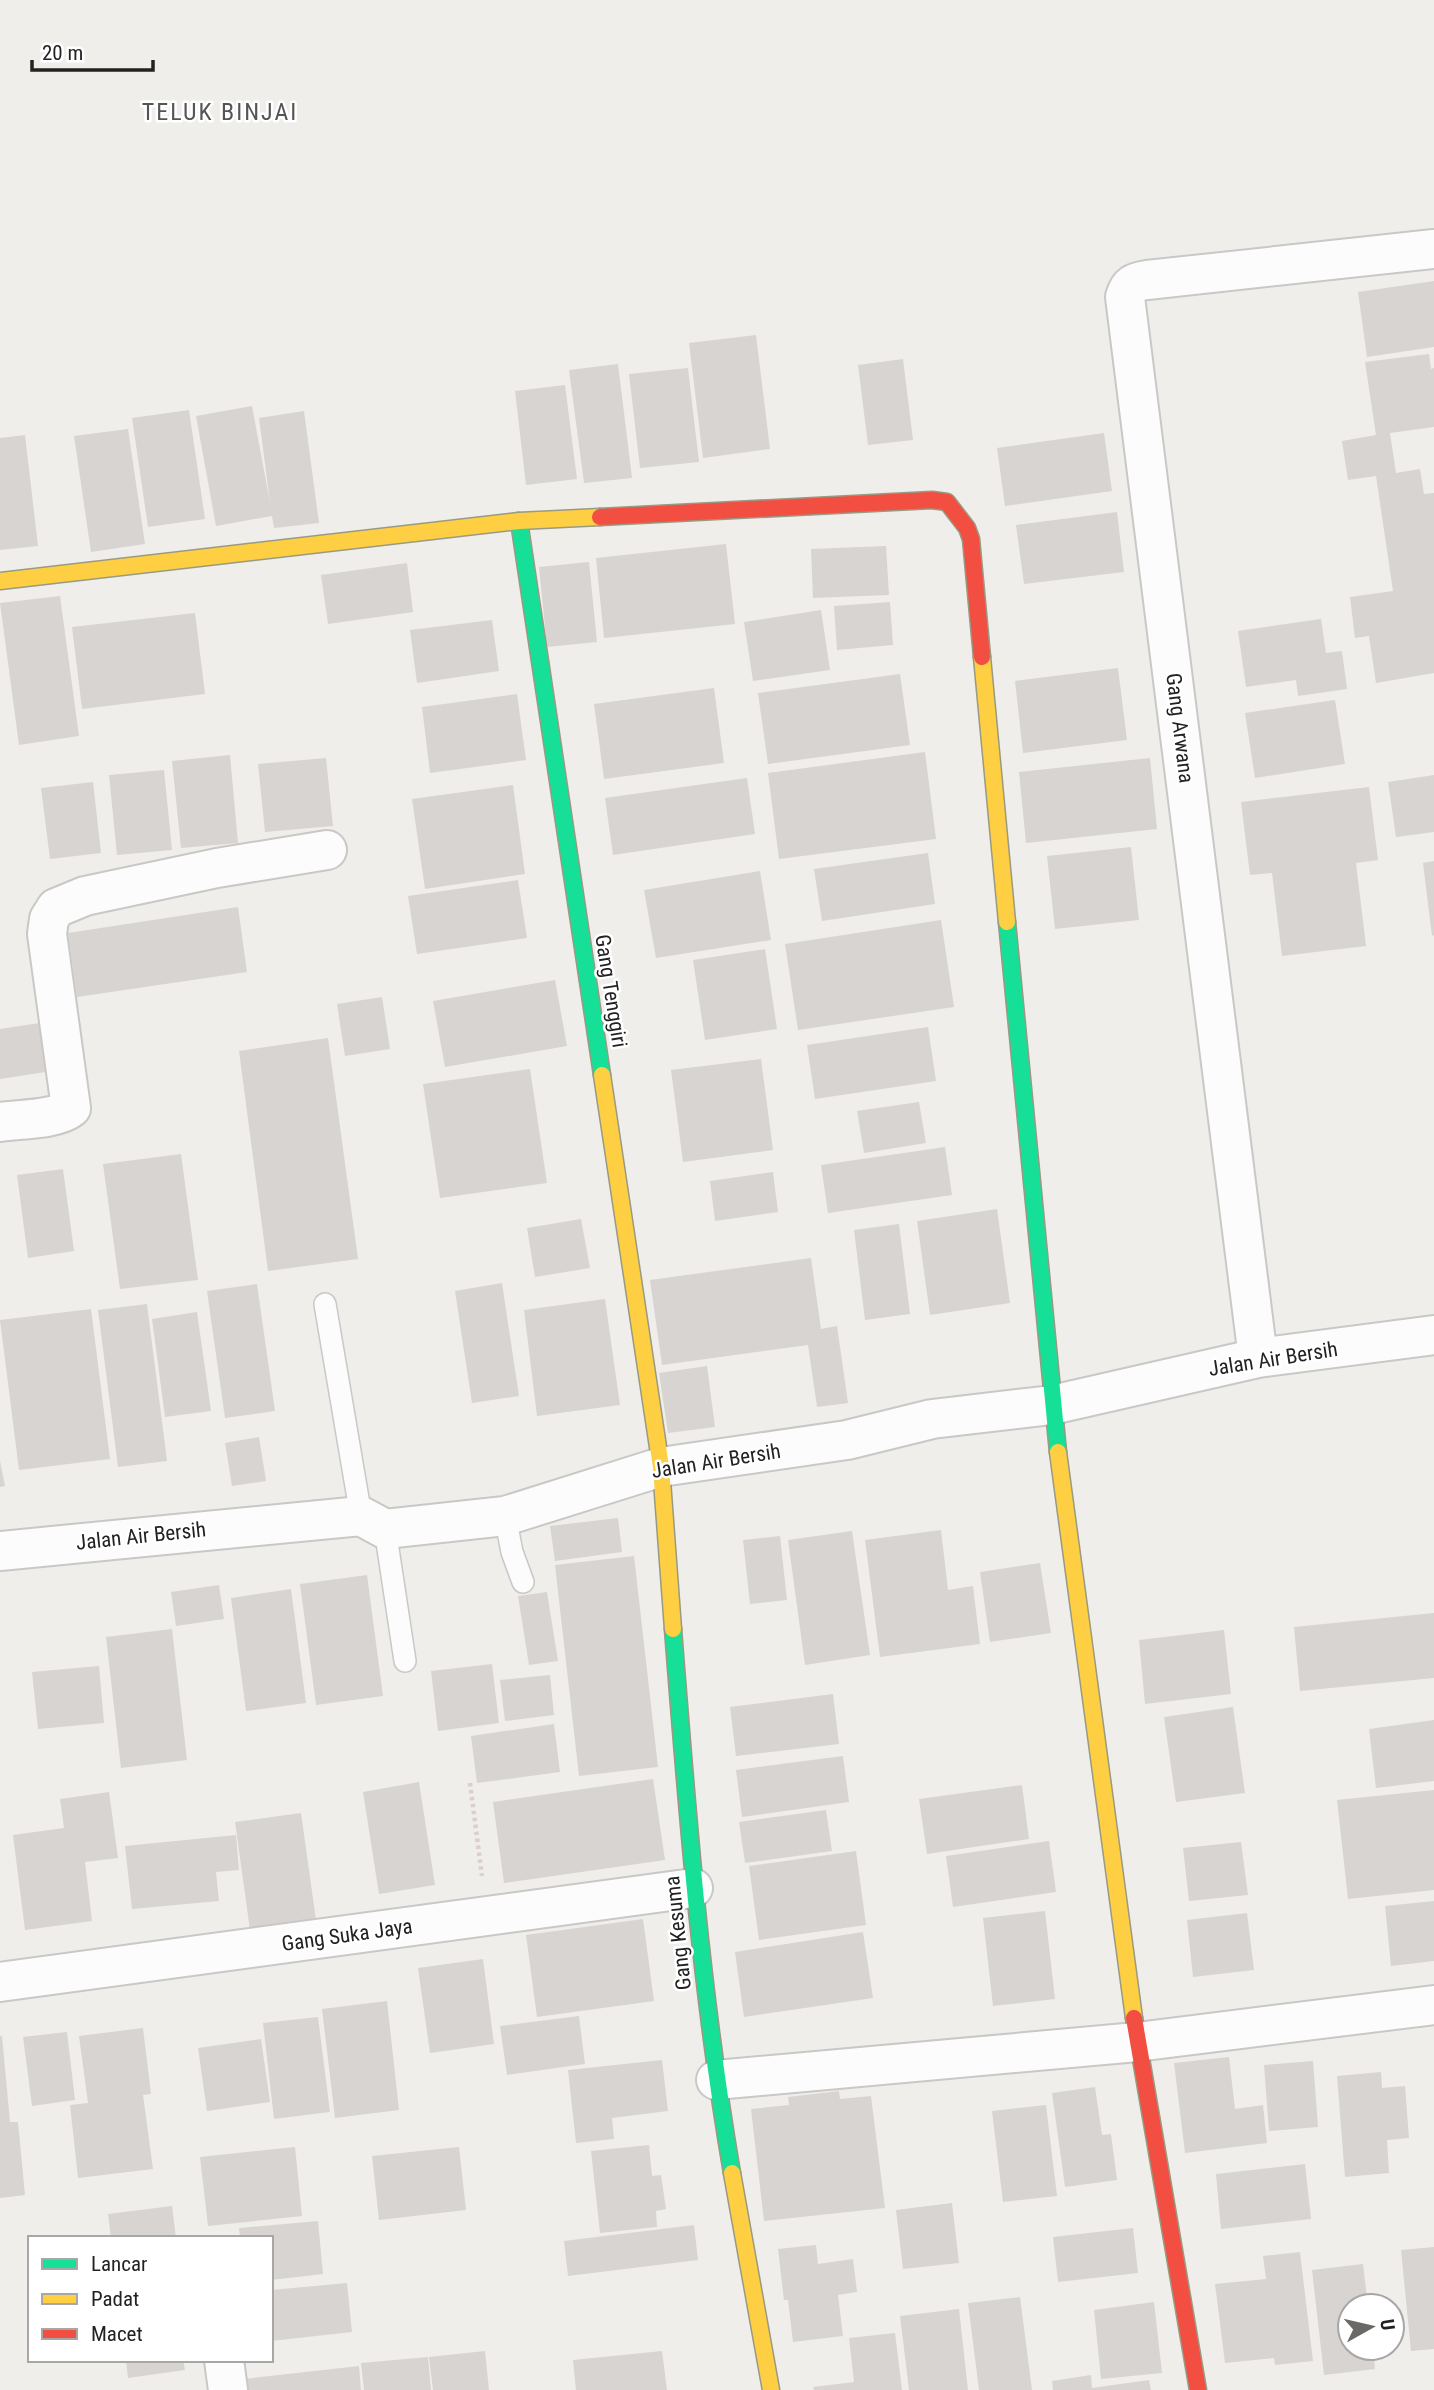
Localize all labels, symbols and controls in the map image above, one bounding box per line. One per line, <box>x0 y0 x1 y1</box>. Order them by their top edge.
scale bar <box>32 28 152 72</box>
text: 20 m <box>42 41 83 65</box>
district label: TELUK BINJAI <box>142 98 298 126</box>
street label: Gang Arwana <box>1161 672 1199 784</box>
street label: Gang Tenggiri <box>590 933 632 1049</box>
street label: Jalan Air Bersih <box>1207 1337 1339 1381</box>
street label: Jalan Air Bersih <box>650 1439 782 1483</box>
street label: Jalan Air Bersih <box>75 1517 207 1555</box>
street label: Gang Kesuma <box>660 1875 696 1991</box>
street label: Gang Suka Jaya <box>280 1914 414 1956</box>
legend <box>28 2236 273 2362</box>
text: Lancar <box>91 2252 147 2276</box>
text: Padat <box>91 2287 139 2311</box>
north arrow <box>1336 2292 1406 2362</box>
text: U <box>1375 2318 1399 2332</box>
text: Macet <box>91 2322 143 2346</box>

